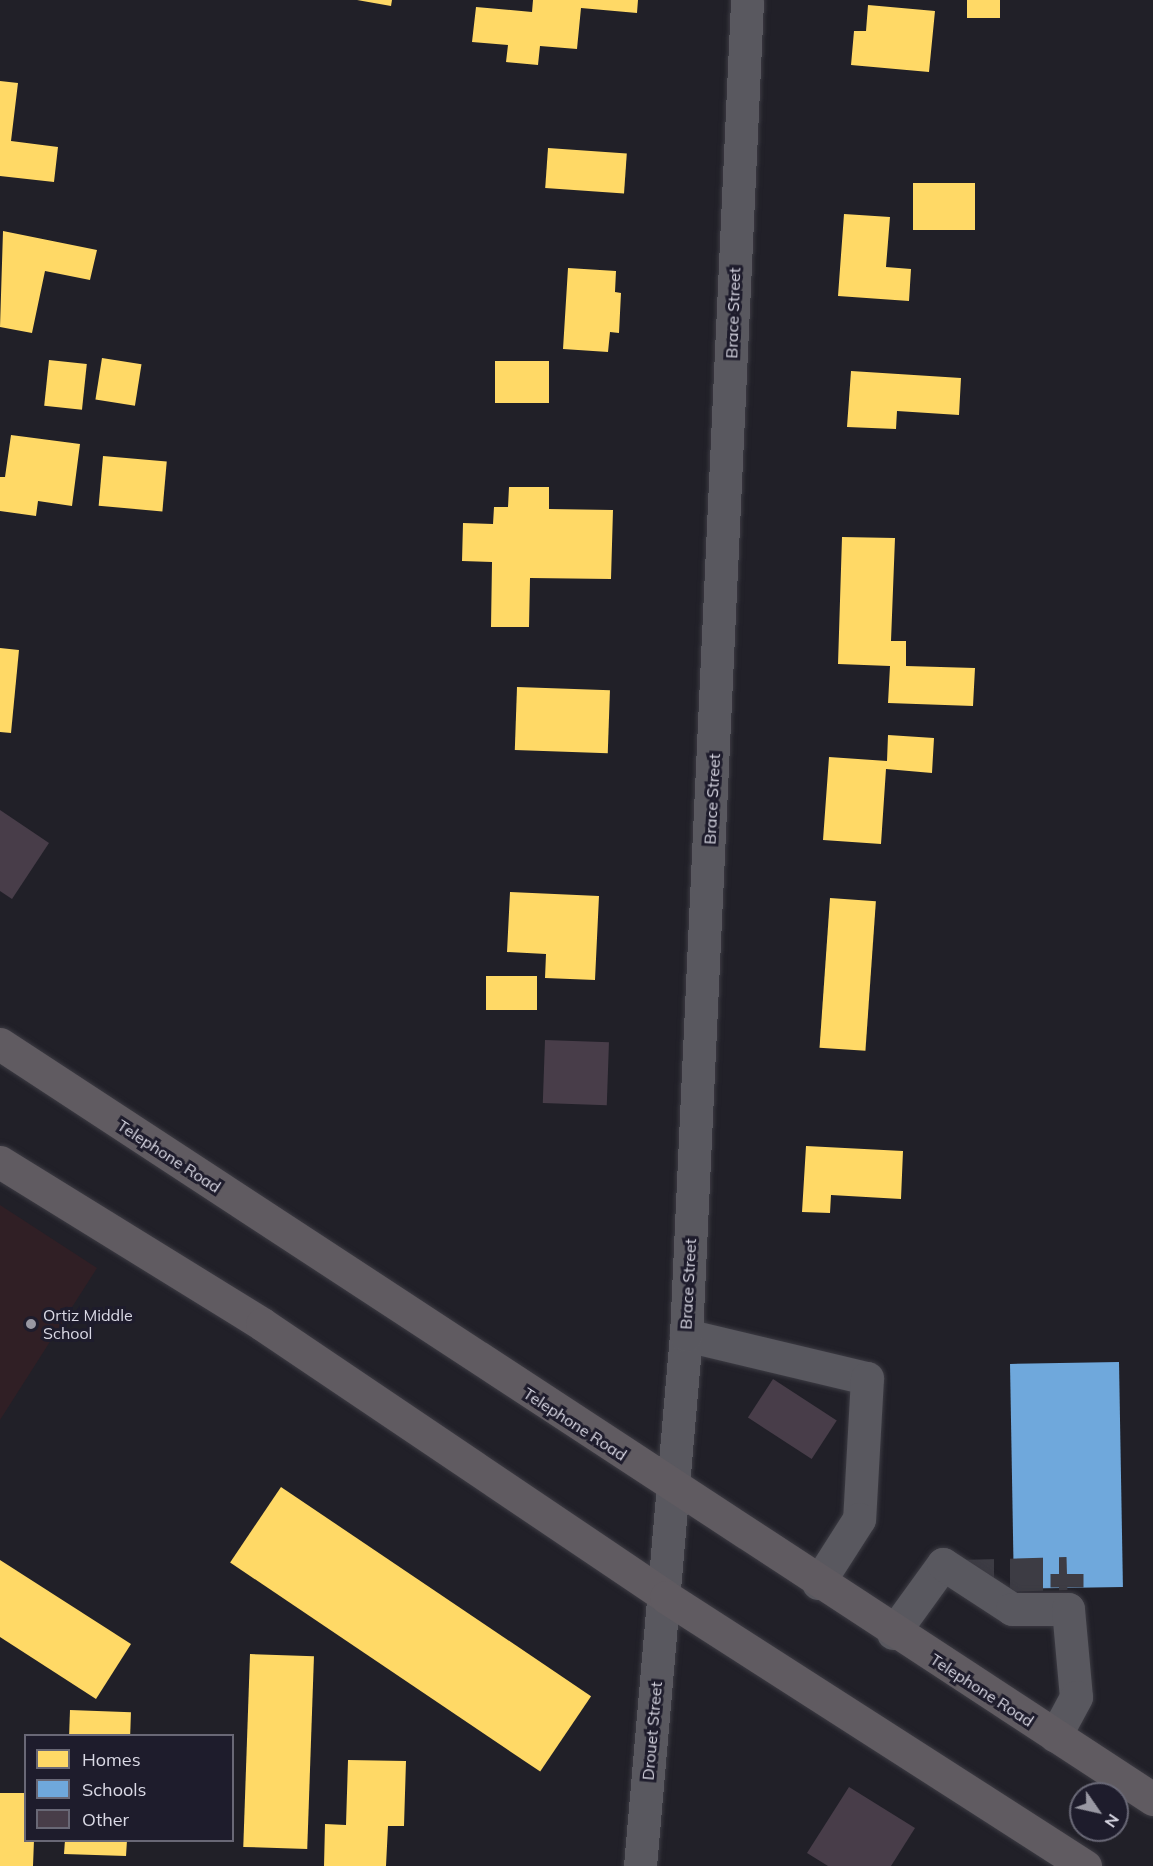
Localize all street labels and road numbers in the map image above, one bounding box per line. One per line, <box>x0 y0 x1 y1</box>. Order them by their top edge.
street label: Brace Street <box>722 267 744 359</box>
street label: Brace Street <box>700 753 724 845</box>
street label: Telephone Road <box>114 1115 224 1197</box>
street label: Brace Street <box>676 1238 700 1330</box>
street label: Telephone Road <box>520 1383 630 1465</box>
street label: Telephone Road <box>927 1649 1037 1731</box>
street label: Drouet Street <box>638 1681 666 1781</box>

